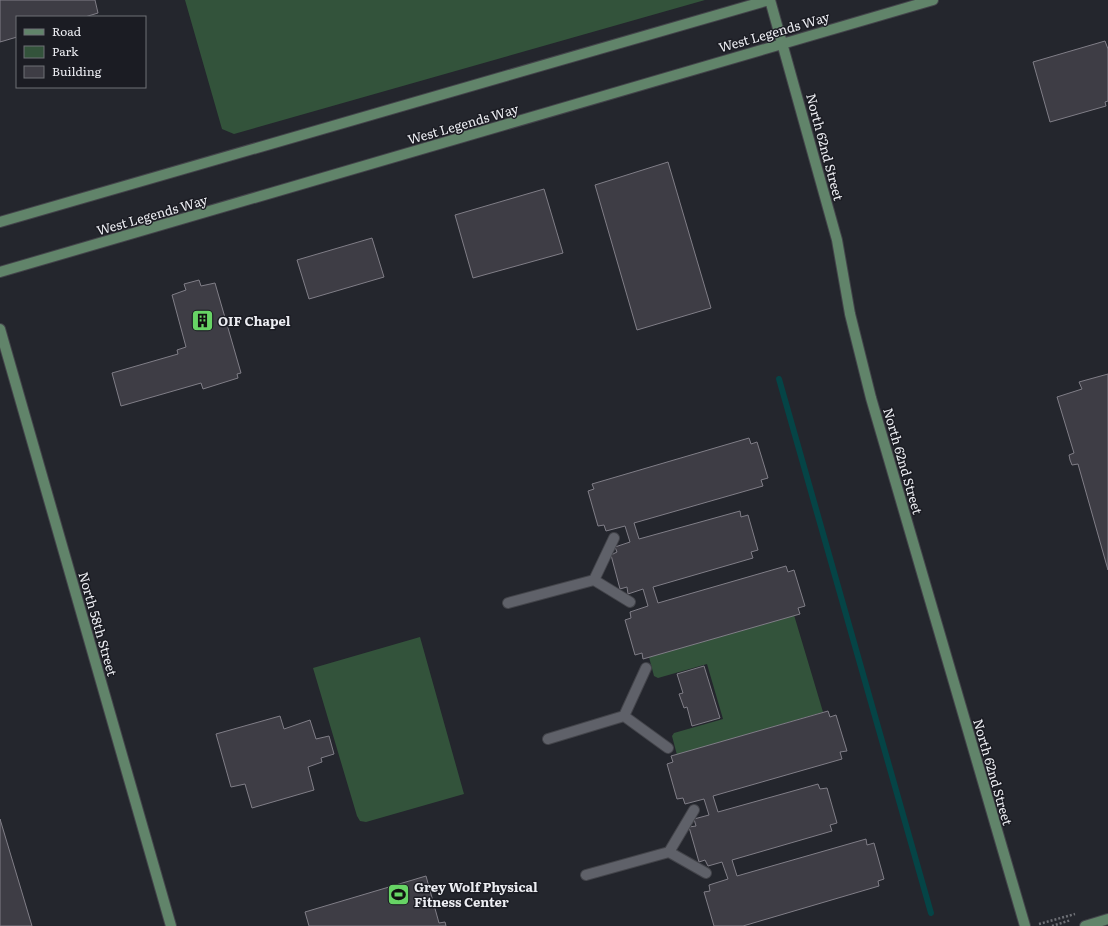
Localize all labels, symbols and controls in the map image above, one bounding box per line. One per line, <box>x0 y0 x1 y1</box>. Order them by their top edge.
street label: West Legends Way <box>716 6 832 56</box>
legend <box>16 16 146 88</box>
text: Road <box>52 22 82 40</box>
text: Park <box>52 42 79 60</box>
text: Building <box>52 62 102 80</box>
street label: North 62nd Street <box>802 91 849 203</box>
street label: West Legends Way <box>405 98 521 148</box>
street label: West Legends Way <box>94 189 210 239</box>
building icon: OIF Chapel <box>190 308 216 334</box>
place label: OIF Chapel <box>218 311 291 330</box>
street label: North 62nd Street <box>879 405 928 517</box>
street label: North 58th Street <box>75 569 123 679</box>
street label: North 62nd Street <box>969 716 1018 828</box>
place label: Grey Wolf Physical Fitness Center <box>414 877 538 911</box>
sports icon: Grey Wolf Physical Fitness Center <box>385 881 411 907</box>

